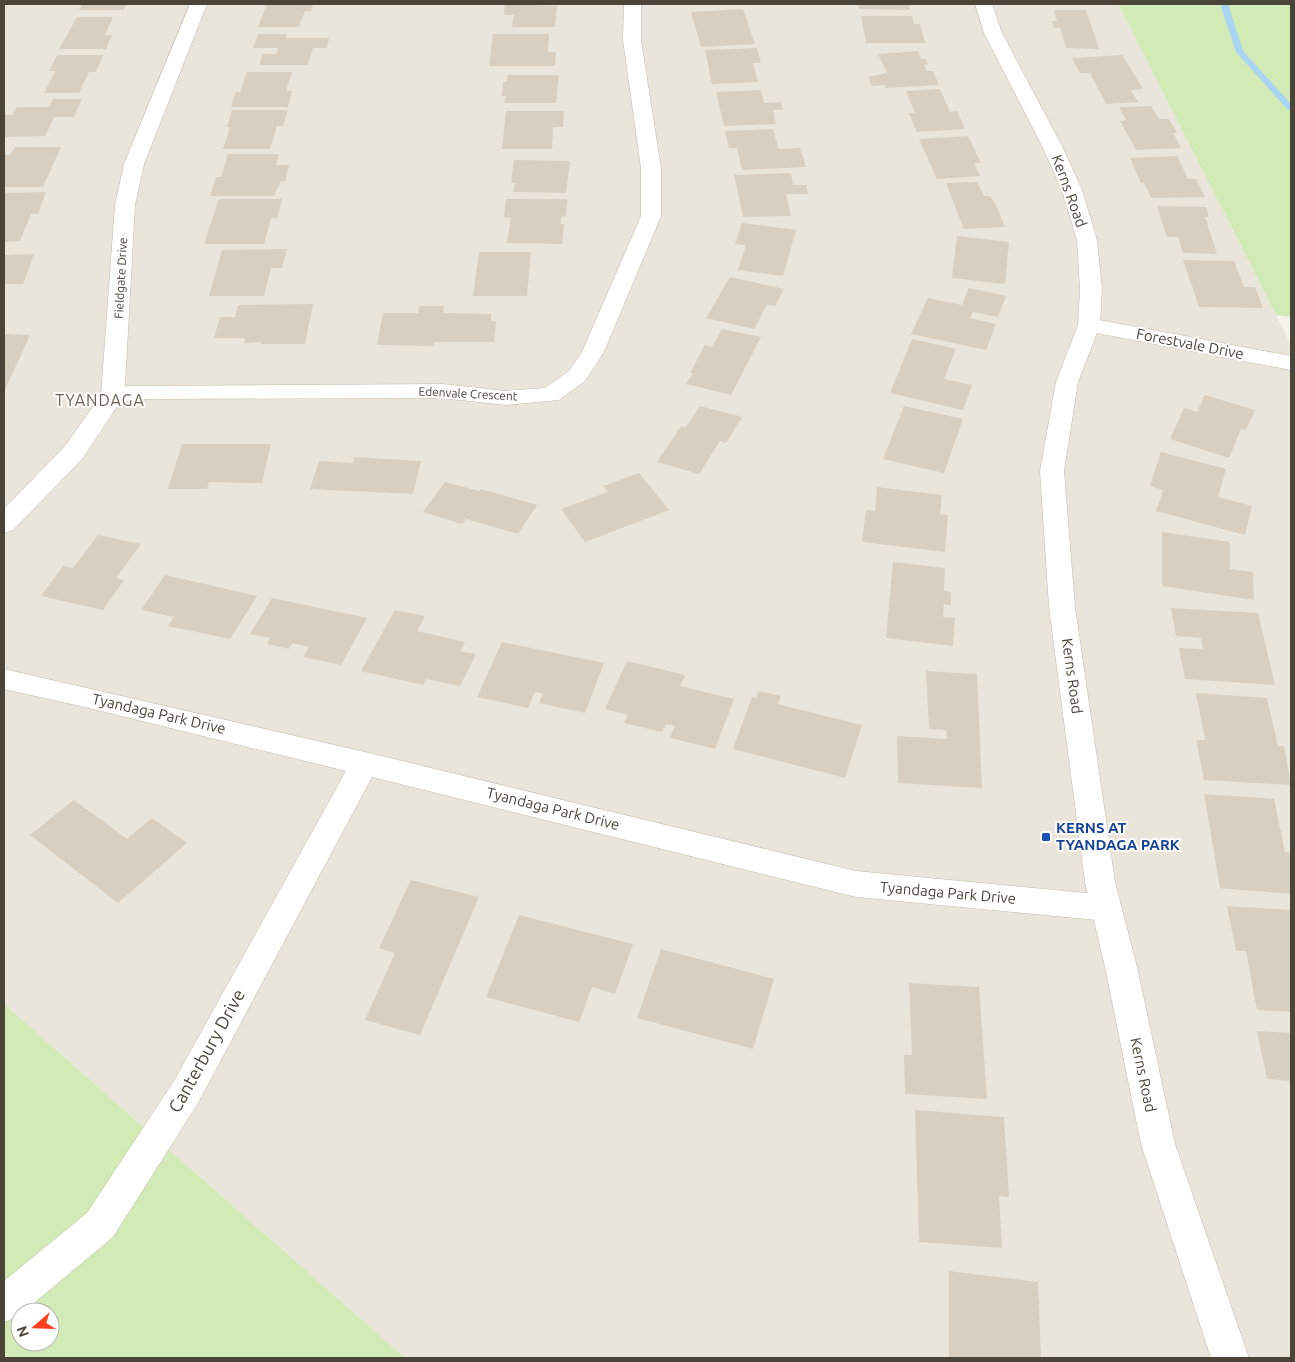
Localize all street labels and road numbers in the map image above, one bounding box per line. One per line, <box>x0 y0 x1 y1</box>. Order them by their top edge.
street label: Kerns Road <box>1048 152 1090 229</box>
street label: Fieldgate Drive <box>112 237 129 319</box>
street label: Forestvale Drive <box>1135 325 1245 362</box>
street label: Edenvale Crescent <box>418 384 518 403</box>
street label: Kerns Road <box>1059 637 1086 715</box>
street label: Tyandaga Park Drive <box>91 690 228 737</box>
street label: Tyandaga Park Drive <box>485 784 621 833</box>
street label: Tyandaga Park Drive <box>879 878 1017 907</box>
street label: Canterbury Drive <box>164 985 248 1116</box>
street label: Kerns Road <box>1127 1036 1160 1114</box>

